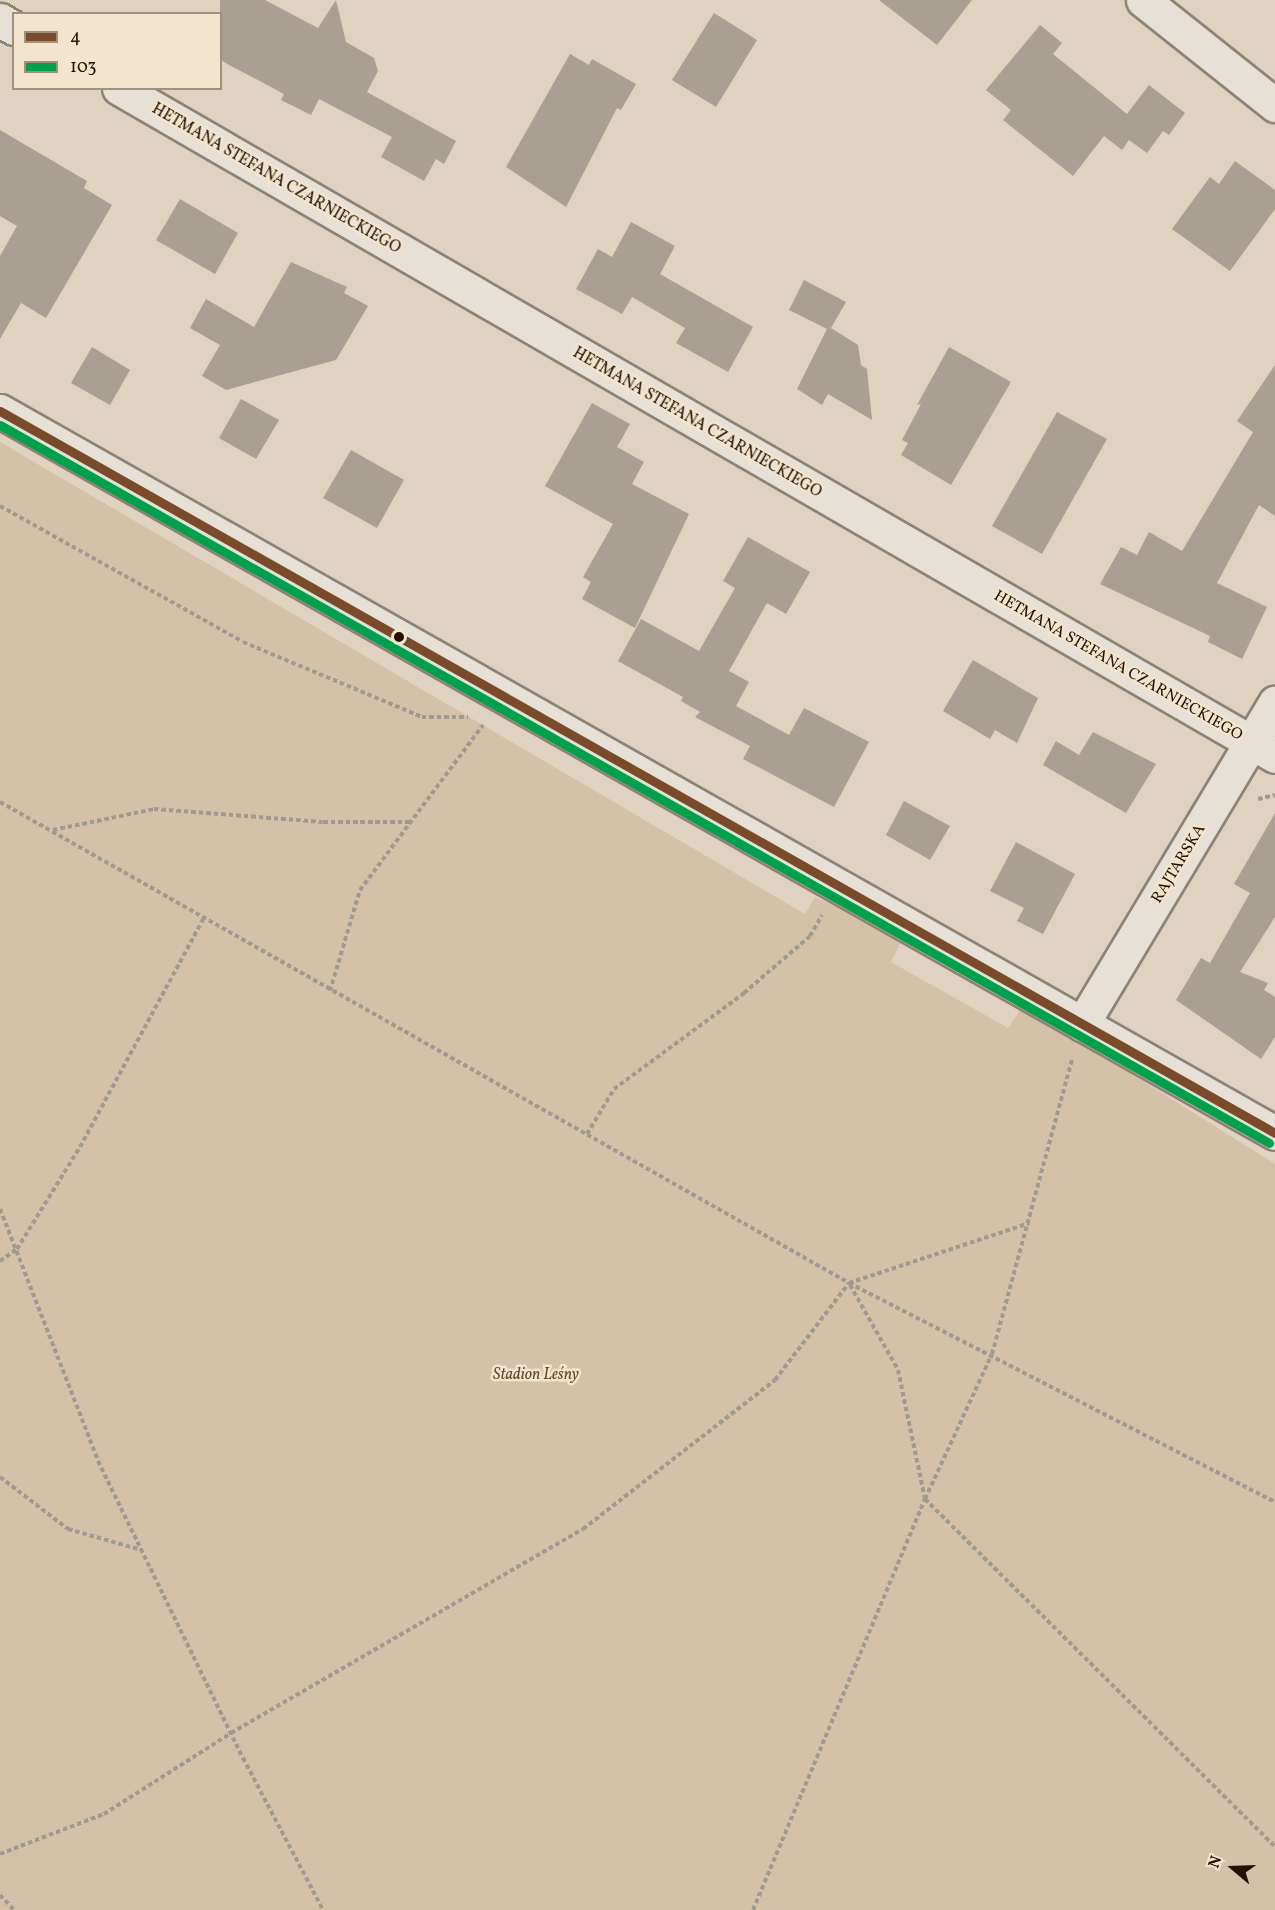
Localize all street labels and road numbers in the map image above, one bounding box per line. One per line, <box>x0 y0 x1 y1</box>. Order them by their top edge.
street label: HETMANA STEFANA CZARNIECKIEGO <box>148 100 404 258</box>
street label: HETMANA STEFANA CZARNIECKIEGO <box>569 344 825 502</box>
street label: HETMANA STEFANA CZARNIECKIEGO <box>990 587 1246 745</box>
street label: RAJTARSKA <box>1148 821 1210 907</box>

